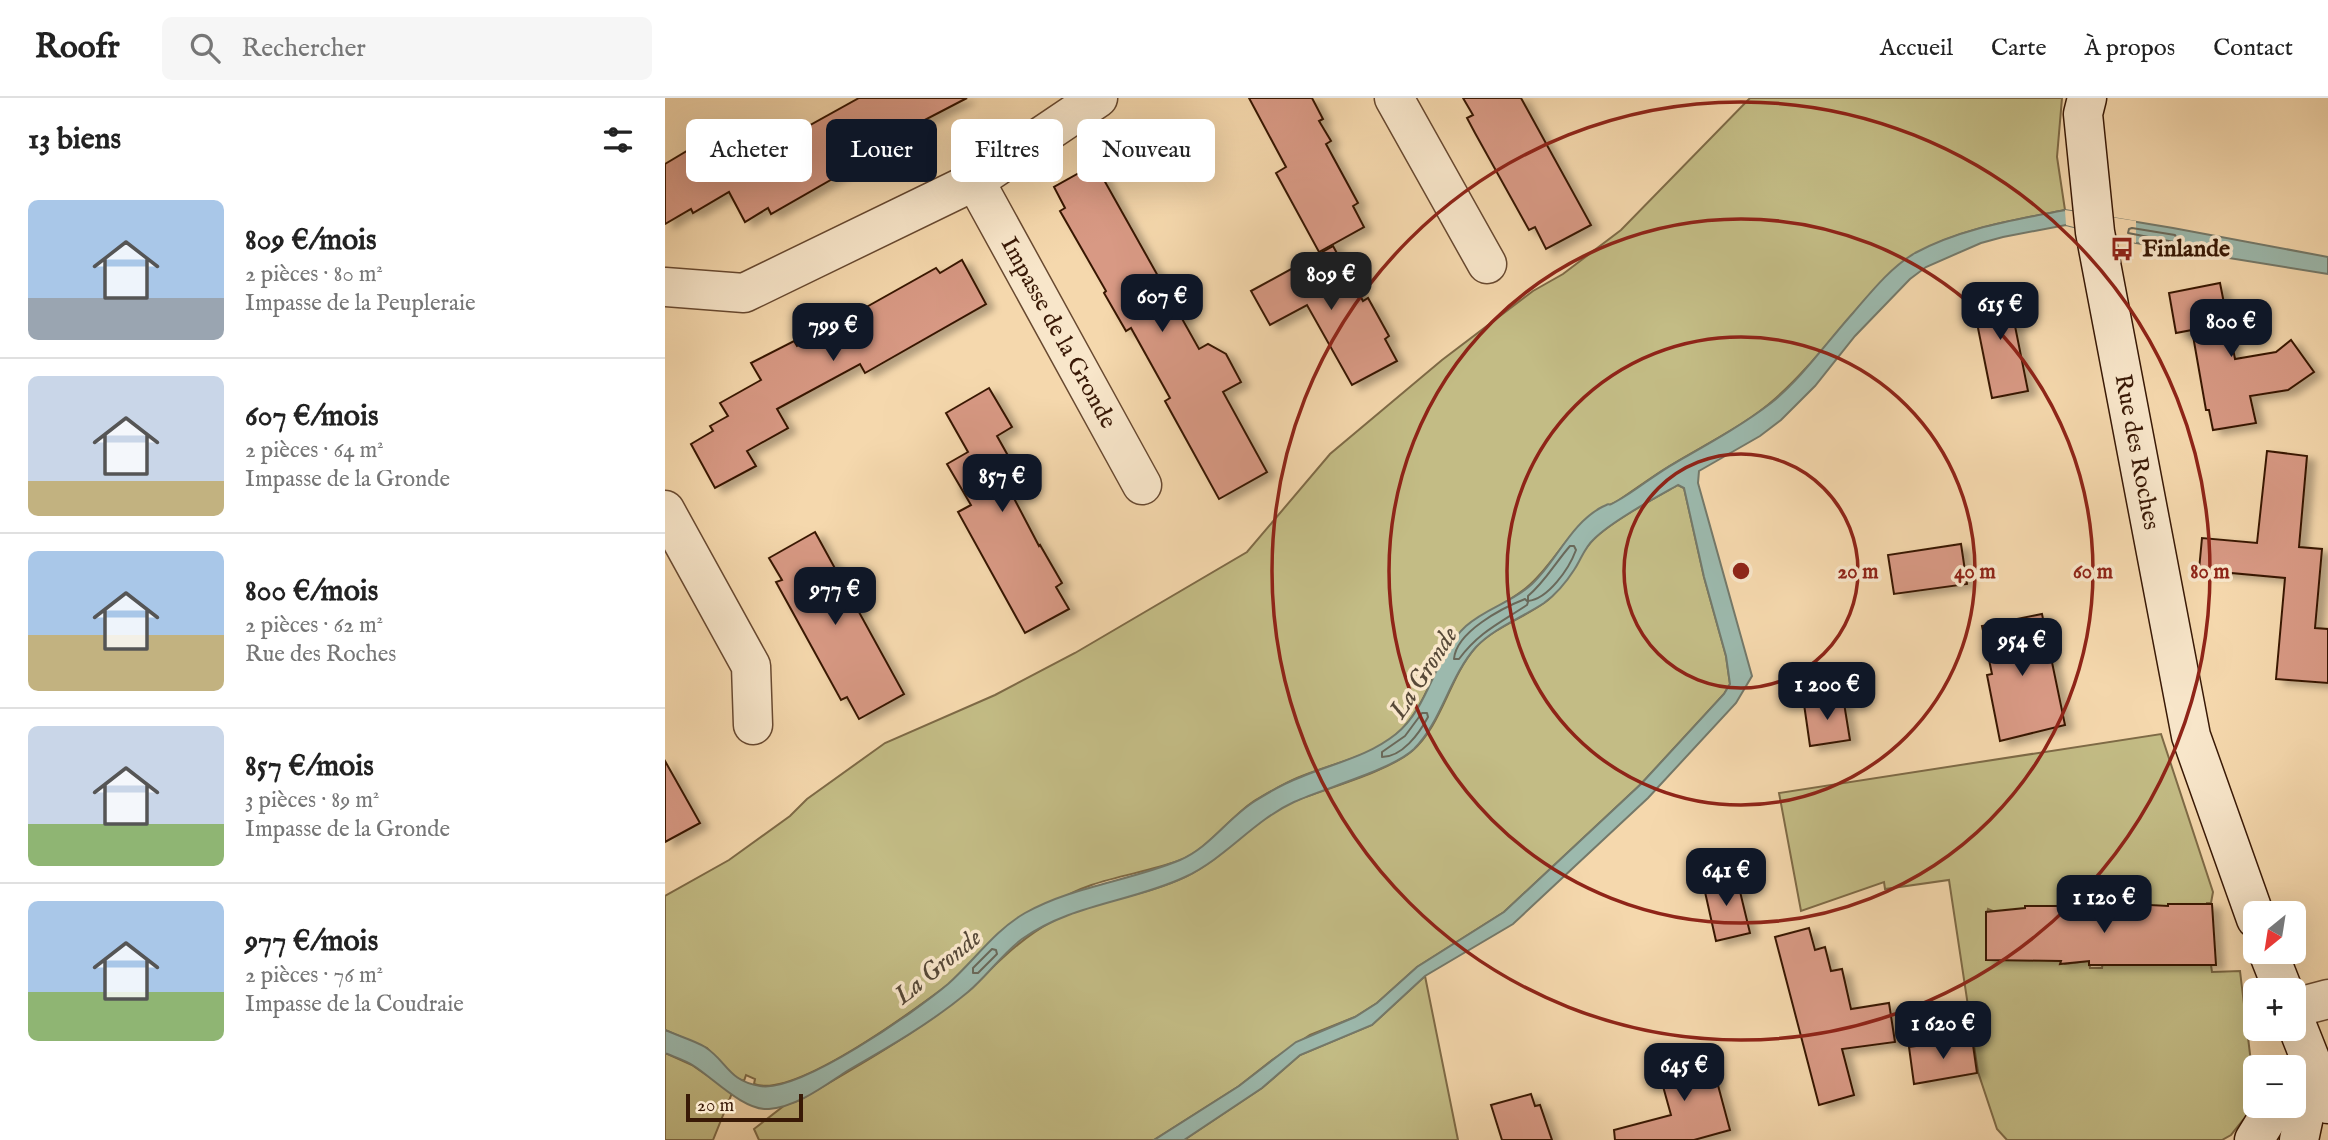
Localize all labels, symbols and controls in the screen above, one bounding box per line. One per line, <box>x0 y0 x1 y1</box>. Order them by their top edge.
search box <box>162 17 652 80</box>
text: Roofr <box>35 27 120 69</box>
icon: search <box>186 29 224 67</box>
text: Rechercher <box>242 32 366 65</box>
text: Accueil <box>1880 33 1953 64</box>
text: Carte <box>1991 33 2047 64</box>
text: À propos <box>2085 33 2175 64</box>
text: Contact <box>2213 33 2293 64</box>
chip: Acheter <box>686 119 812 182</box>
chip: Louer <box>826 119 937 182</box>
chip: Filtres <box>951 119 1063 182</box>
chip: Nouveau <box>1077 119 1215 182</box>
text: 13 biens <box>28 121 121 159</box>
icon: filters <box>599 121 637 159</box>
text: 809 €/mois <box>245 222 377 260</box>
icon: home <box>84 228 168 312</box>
street label: Impasse de la Gronde <box>993 231 1123 434</box>
place label: Finlande <box>2142 234 2230 265</box>
bus stop icon: Finlande <box>2108 235 2136 263</box>
pin: 809 € <box>1282 252 1380 312</box>
text: 2 pièces · 80 m² <box>245 260 383 289</box>
text: 809 € <box>1307 260 1355 289</box>
pin: 607 € <box>1113 274 1211 334</box>
text: 607 € <box>1137 282 1187 311</box>
pin: 615 € <box>1951 282 2049 342</box>
text: Impasse de la Peupleraie <box>245 289 476 318</box>
text: 615 € <box>1978 290 2022 319</box>
pin: 800 € <box>2182 300 2280 359</box>
pin: 799 € <box>784 303 882 363</box>
text: 800 € <box>2206 307 2256 336</box>
text: 799 € <box>808 311 858 340</box>
street label: Rue des Roches <box>2107 371 2167 532</box>
text: 607 €/mois <box>245 398 378 436</box>
icon: home <box>84 404 168 488</box>
text: 2 pièces · 64 m² <box>245 436 384 465</box>
pin: 857 € <box>953 454 1051 514</box>
text: 857 € <box>979 462 1025 491</box>
text: Impasse de la Gronde <box>245 465 450 494</box>
centre of rings <box>1729 559 1753 583</box>
text: 20 m <box>1838 559 1879 586</box>
text: 40 m <box>1954 559 1996 586</box>
text: 60 m <box>2073 559 2114 586</box>
text: 80 m <box>2190 559 2230 586</box>
pin: 977 € <box>786 568 884 627</box>
text: 800 €/mois <box>245 573 378 611</box>
text: 977 € <box>810 575 860 604</box>
icon: home <box>84 579 168 663</box>
text: 2 pièces · 62 m² <box>245 611 383 640</box>
pin: 954 € <box>1973 618 2071 678</box>
water label: La Gronde <box>1381 620 1466 726</box>
text: 954 € <box>1998 626 2046 655</box>
text: Rue des Roches <box>245 640 396 669</box>
pin: 1 200 € <box>1762 662 1892 722</box>
text: 1 200 € <box>1794 670 1860 699</box>
text: 857 €/mois <box>245 748 374 786</box>
icon: home <box>84 754 168 838</box>
text: 3 pièces · 89 m² <box>245 786 380 815</box>
text: Impasse de la Gronde <box>245 815 450 844</box>
pin: 641 € <box>1677 848 1775 908</box>
text: 641 € <box>1702 856 1750 885</box>
pin: 1 120 € <box>2039 876 2169 935</box>
text: 1 120 € <box>2073 883 2135 912</box>
north arrow <box>2243 901 2307 964</box>
map controls <box>2243 901 2306 1118</box>
water label: La Gronde <box>887 921 989 1013</box>
text: 977 €/mois <box>245 923 378 961</box>
icon: home <box>84 929 168 1013</box>
text: 2 pièces · 76 m² <box>245 961 383 990</box>
button: + <box>2243 978 2306 1041</box>
text: Impasse de la Coudraie <box>245 990 464 1019</box>
pin: 1 620 € <box>1878 1002 2008 1061</box>
text: 1 620 € <box>1911 1009 1975 1038</box>
pin: 645 € <box>1635 1044 1733 1103</box>
text: 645 € <box>1660 1051 1708 1080</box>
button: − <box>2243 1055 2306 1118</box>
scale bar <box>686 1091 803 1123</box>
text: 20 m <box>697 1094 734 1118</box>

